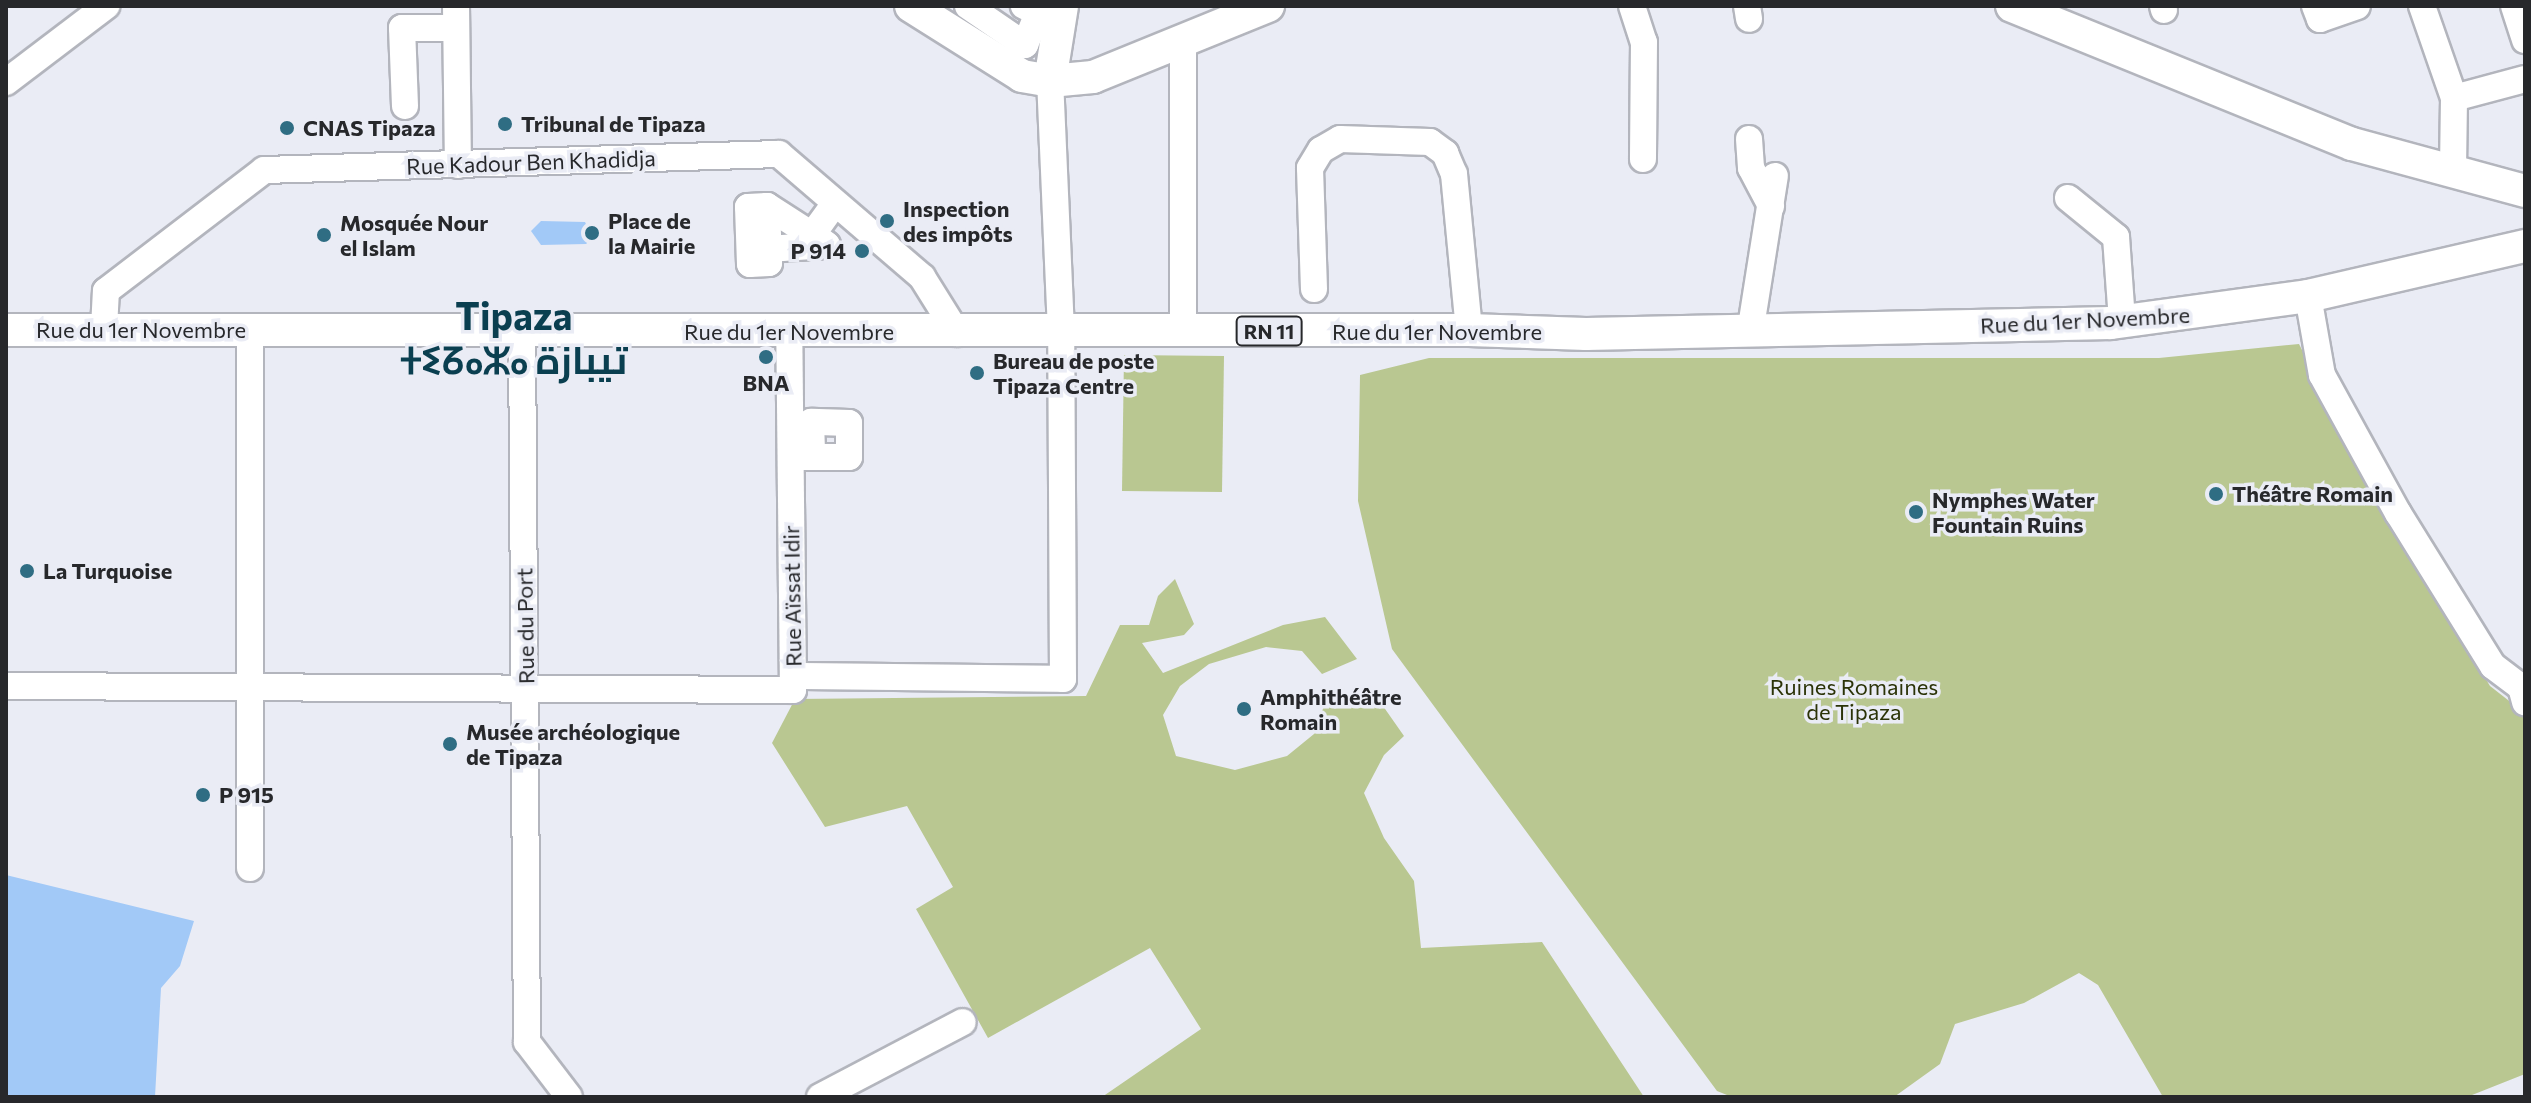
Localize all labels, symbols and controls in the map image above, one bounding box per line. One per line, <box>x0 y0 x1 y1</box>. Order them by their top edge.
place label: Tribunal de Tipaza <box>521 111 706 137</box>
place label: CNAS Tipaza <box>303 115 436 141</box>
marker: Tribunal de Tipaza <box>496 115 514 133</box>
marker: CNAS Tipaza <box>278 119 296 137</box>
street label: Rue Kadour Ben Khadidja <box>406 144 656 180</box>
place label: Inspection des impôts <box>903 195 1013 246</box>
place label: Place de la Mairie <box>608 207 695 258</box>
place label: Mosquée Nour el Islam <box>340 209 488 260</box>
marker: Inspection des impôts <box>878 212 896 230</box>
marker: Place de la Mairie <box>583 224 601 242</box>
marker: Mosquée Nour el Islam <box>315 226 333 244</box>
place label: P 914 <box>790 238 846 264</box>
marker: P 914 <box>853 242 871 260</box>
district label: Tipaza ⵜⵉⵒⴰⵣⴰ تيبازة <box>401 292 627 382</box>
street label: Rue du 1er Novembre <box>1979 301 2191 339</box>
road number: RN 11 <box>1235 315 1303 347</box>
street label: Rue du 1er Novembre <box>36 317 246 343</box>
street label: Rue du 1er Novembre <box>684 319 894 345</box>
street label: Rue du 1er Novembre <box>1332 319 1542 345</box>
place label: Bureau de poste Tipaza Centre <box>993 347 1154 398</box>
marker: BNA <box>757 348 775 366</box>
marker: Bureau de poste Tipaza Centre <box>968 364 986 382</box>
place label: BNA <box>743 370 789 396</box>
place label: Théâtre Romain <box>2232 481 2393 507</box>
marker: Théâtre Romain <box>2207 485 2225 503</box>
place label: Nymphes Water Fountain Ruins <box>1932 486 2095 538</box>
marker: Nymphes Water Fountain Ruins <box>1907 503 1925 521</box>
street label: Rue Aïssat Idir <box>778 525 806 667</box>
place label: La Turquoise <box>43 558 172 584</box>
marker: La Turquoise <box>18 562 36 580</box>
street label: Rue du Port <box>511 568 539 684</box>
park label: Ruines Romaines de Tipaza <box>1770 673 1938 724</box>
place label: Amphithéâtre Romain <box>1260 683 1402 734</box>
marker: Amphithéâtre Romain <box>1235 700 1253 718</box>
place label: Musée archéologique de Tipaza <box>466 718 680 770</box>
marker: Musée archéologique de Tipaza <box>441 735 459 753</box>
place label: P 915 <box>219 782 274 808</box>
marker: P 915 <box>194 786 212 804</box>

